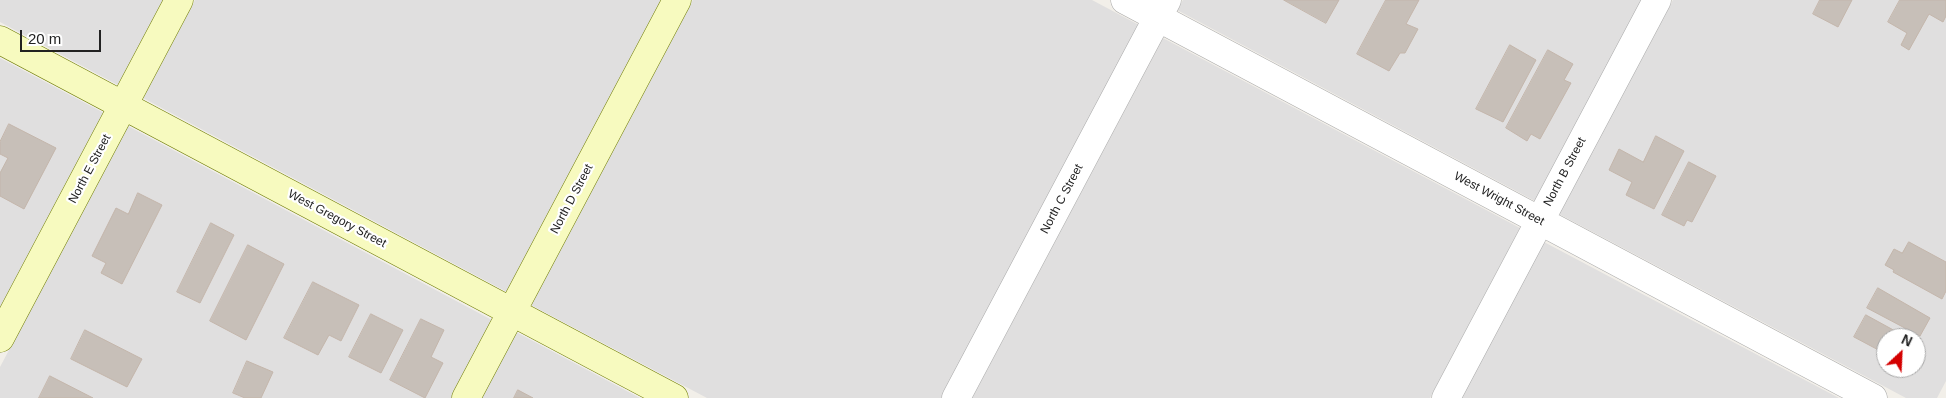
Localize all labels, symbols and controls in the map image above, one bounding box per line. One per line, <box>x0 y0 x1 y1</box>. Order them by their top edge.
scale bar <box>22 20 104 52</box>
text: 20 m <box>28 30 61 47</box>
street label: North E Street <box>66 132 114 206</box>
street label: North B Street <box>1541 135 1589 209</box>
street label: North D Street <box>548 162 596 236</box>
street label: North C Street <box>1038 162 1086 236</box>
street label: West Wright Street <box>1451 169 1547 229</box>
street label: West Gregory Street <box>285 187 389 251</box>
north arrow <box>1876 328 1926 378</box>
text: N <box>1899 331 1915 350</box>

